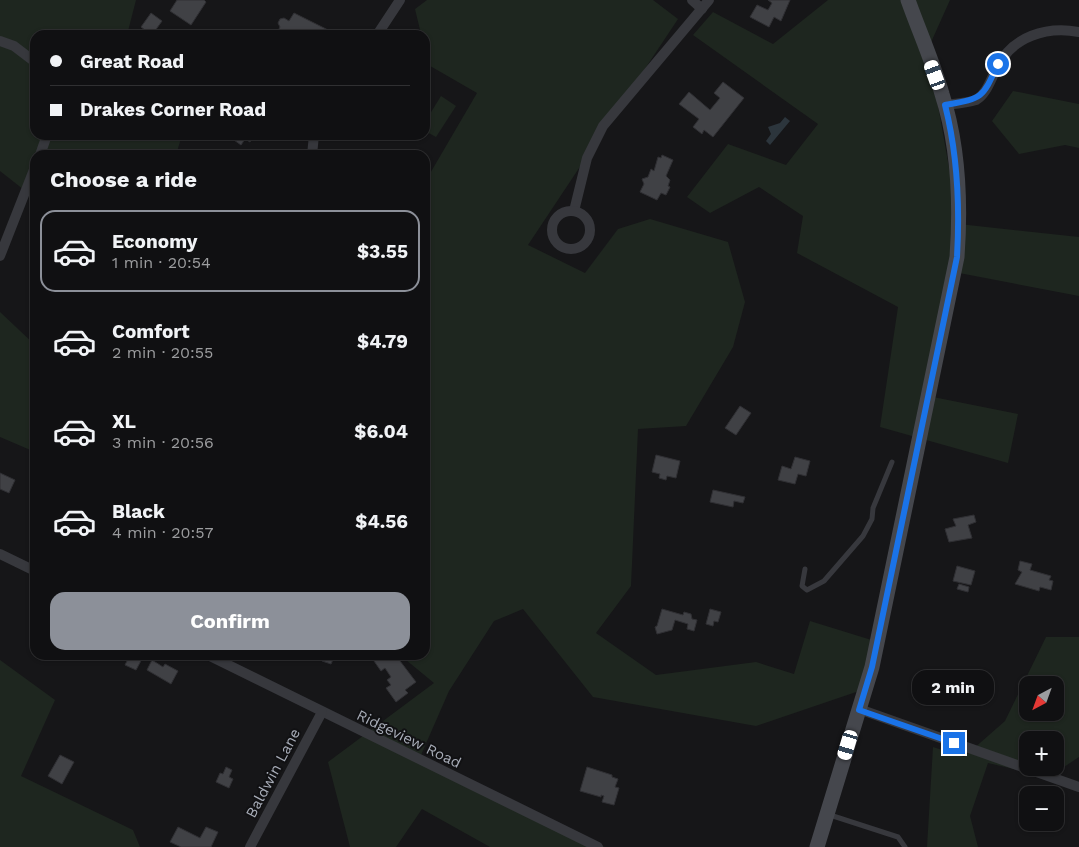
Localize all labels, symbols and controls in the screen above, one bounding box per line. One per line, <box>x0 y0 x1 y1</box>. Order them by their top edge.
text: Great Road <box>80 50 184 73</box>
route start <box>987 53 1009 75</box>
car <box>922 58 947 92</box>
text: Drakes Corner Road <box>80 98 266 121</box>
text: Choose a ride <box>50 167 197 192</box>
icon: car <box>52 229 97 274</box>
text: Economy <box>112 230 197 253</box>
text: $3.55 <box>357 240 408 263</box>
text: 1 min · 20:54 <box>112 253 211 272</box>
icon: car <box>52 319 97 364</box>
text: Comfort <box>112 320 190 343</box>
text: $4.79 <box>357 330 408 353</box>
text: 2 min · 20:55 <box>112 343 213 362</box>
icon: car <box>52 409 97 454</box>
text: XL <box>112 410 136 433</box>
text: $6.04 <box>354 420 408 443</box>
text: 3 min · 20:56 <box>112 433 214 452</box>
icon: car <box>52 499 97 544</box>
text: Black <box>112 500 165 523</box>
text: $4.56 <box>355 510 408 533</box>
text: 4 min · 20:57 <box>112 523 213 542</box>
button: Confirm <box>50 592 410 650</box>
callout: 2 min <box>913 670 995 706</box>
north arrow <box>1019 676 1064 721</box>
map controls <box>1019 676 1064 831</box>
text: 2 min <box>931 678 975 697</box>
street label: Ridgeview Road <box>354 706 464 772</box>
street label: Baldwin Lane <box>242 725 304 821</box>
car <box>836 728 859 762</box>
button: + <box>1019 731 1064 776</box>
route end <box>943 732 965 754</box>
button: − <box>1019 786 1064 831</box>

